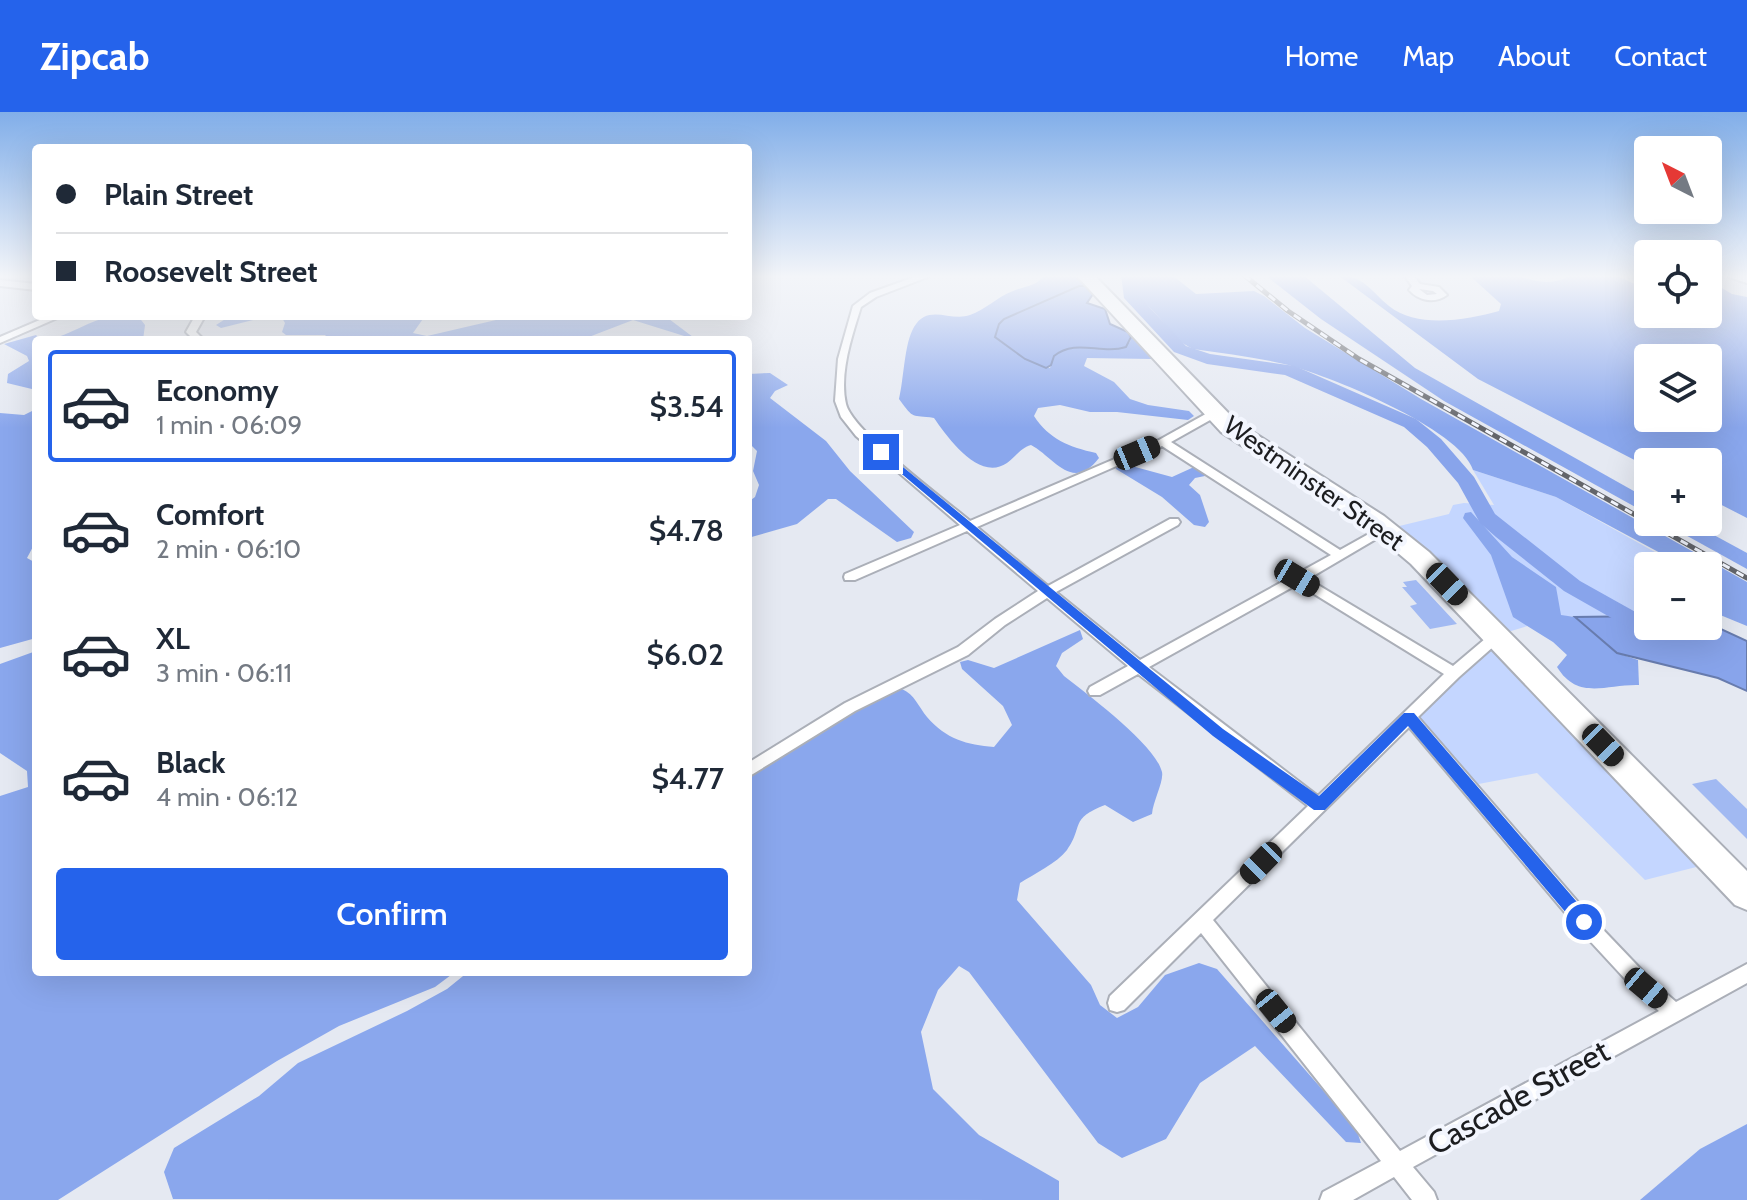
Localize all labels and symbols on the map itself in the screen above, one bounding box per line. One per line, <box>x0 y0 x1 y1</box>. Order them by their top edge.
north arrow <box>1634 136 1722 224</box>
street label: Westminster Street <box>1218 409 1411 557</box>
car <box>1110 433 1164 473</box>
route end <box>863 434 899 470</box>
car <box>1270 555 1324 601</box>
car <box>1422 558 1472 610</box>
car <box>1578 719 1628 771</box>
car <box>1236 838 1286 888</box>
route start <box>1566 904 1602 940</box>
car <box>1620 963 1672 1013</box>
car <box>1252 985 1300 1037</box>
street label: Cascade Street <box>1420 1031 1616 1163</box>

